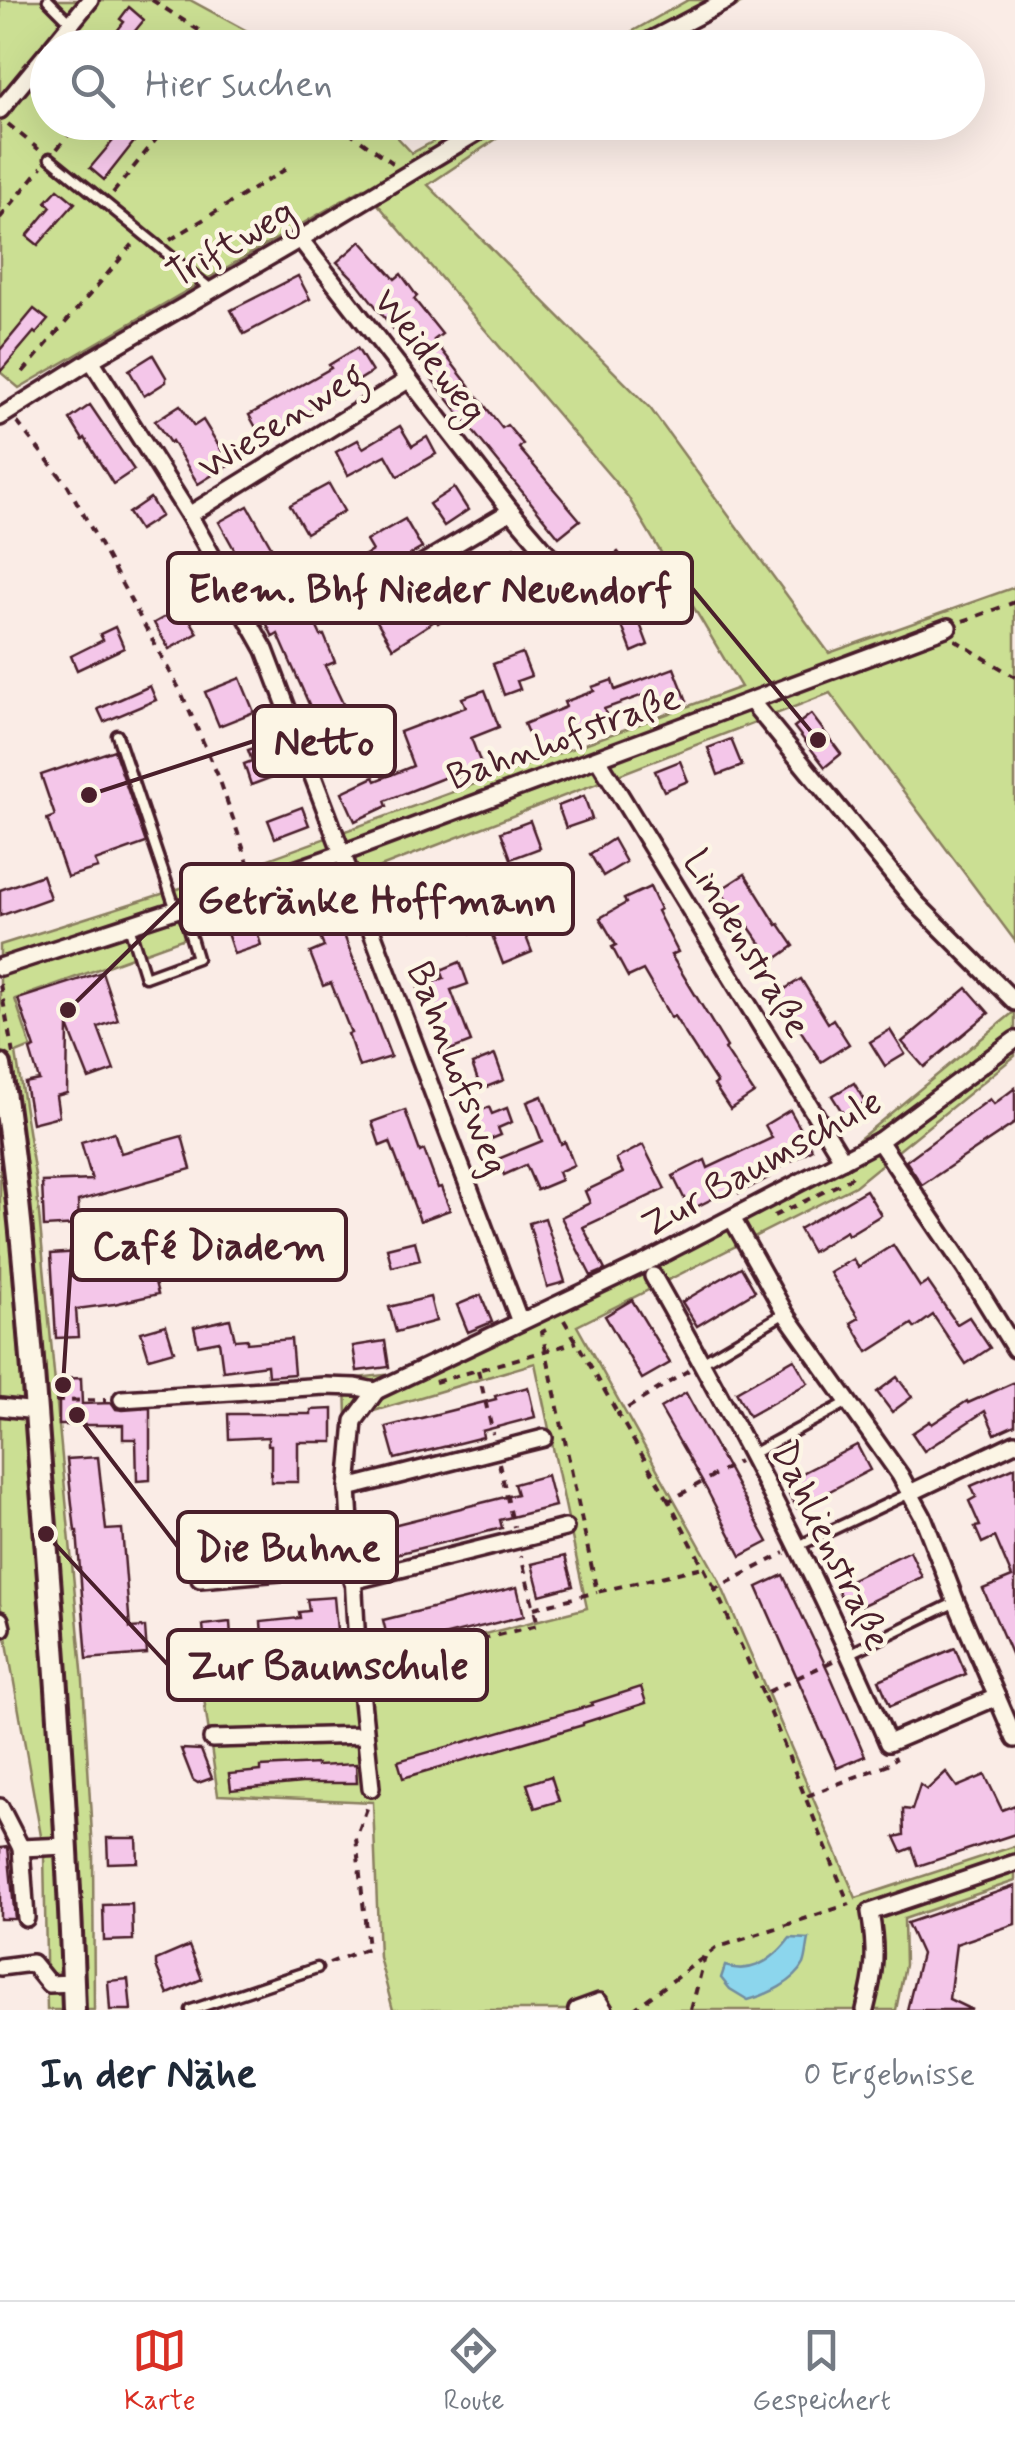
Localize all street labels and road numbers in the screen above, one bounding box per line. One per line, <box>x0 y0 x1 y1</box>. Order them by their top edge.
street label: Triftweg <box>158 188 306 304</box>
street label: Weideweg <box>358 279 497 436</box>
street label: Wiesenweg <box>190 352 377 496</box>
street label: Bahnhofstraße <box>441 674 687 803</box>
street label: Lindenstraße <box>671 841 821 1047</box>
street label: Bahnhofsweg <box>393 955 520 1183</box>
street label: Zur Baumschule <box>633 1078 891 1251</box>
street label: Dahlienstraße <box>758 1433 902 1659</box>

